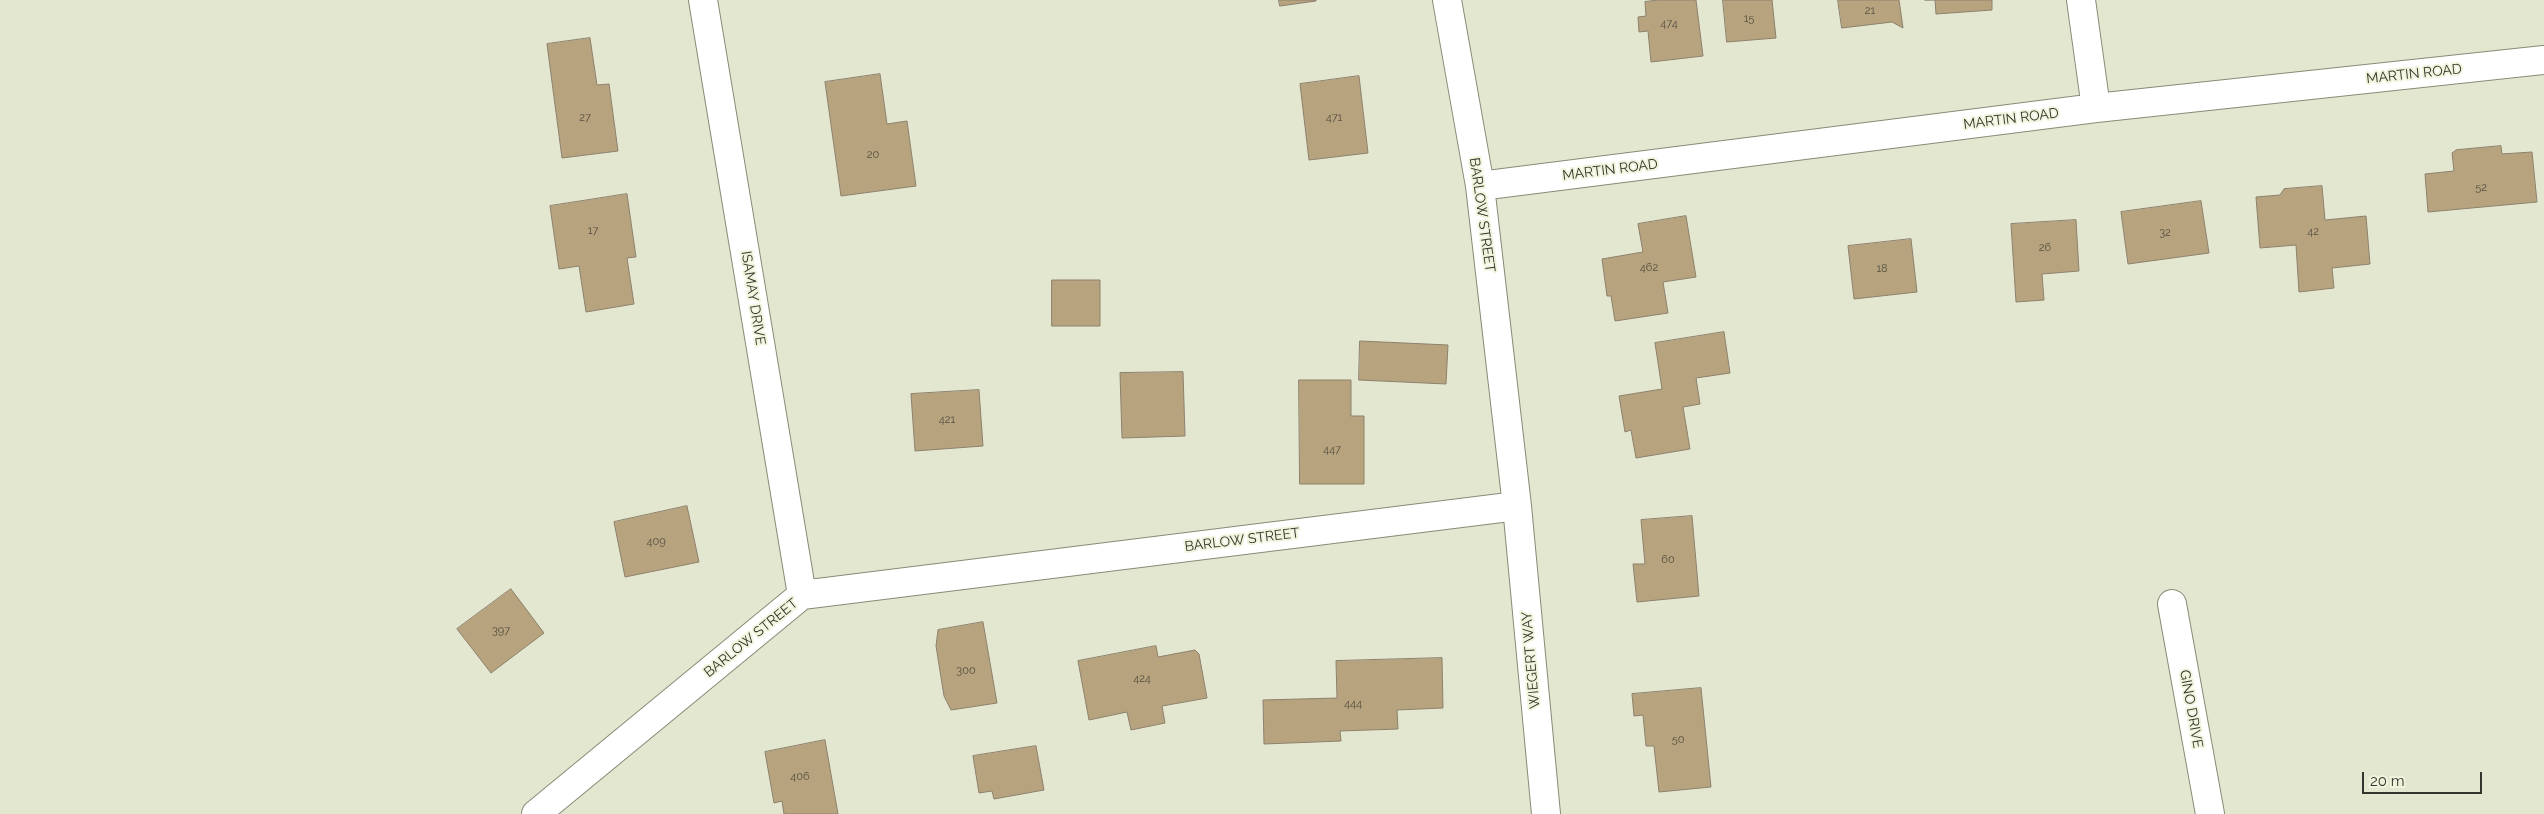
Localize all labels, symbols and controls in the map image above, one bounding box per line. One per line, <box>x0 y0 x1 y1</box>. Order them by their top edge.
house number: 21 <box>1865 4 1875 18</box>
house number: 15 <box>1744 12 1754 26</box>
house number: 474 <box>1660 17 1678 31</box>
street label: MARTIN ROAD <box>2365 61 2463 87</box>
street label: MARTIN ROAD <box>1962 105 2060 133</box>
house number: 27 <box>579 111 591 125</box>
house number: 471 <box>1326 111 1342 125</box>
house number: 20 <box>867 148 879 162</box>
street label: MARTIN ROAD <box>1561 156 1659 184</box>
street label: BARLOW STREET <box>1466 157 1498 273</box>
house number: 52 <box>2475 181 2487 195</box>
house number: 17 <box>588 224 598 238</box>
house number: 42 <box>2307 225 2319 239</box>
house number: 32 <box>2159 226 2171 240</box>
house number: 26 <box>2039 241 2051 255</box>
street label: ISAMAY DRIVE <box>737 250 769 346</box>
house number: 462 <box>1640 261 1658 275</box>
house number: 18 <box>1876 262 1888 276</box>
house number: 421 <box>939 413 955 427</box>
house number: 447 <box>1323 443 1341 457</box>
street label: BARLOW STREET <box>1184 525 1300 555</box>
house number: 409 <box>646 535 666 549</box>
house number: 60 <box>1661 553 1675 567</box>
street label: BARLOW STREET <box>701 595 801 681</box>
street label: WIEGERT WAY <box>1518 611 1544 709</box>
house number: 397 <box>492 624 510 638</box>
house number: 300 <box>956 664 976 678</box>
street label: GINO DRIVE <box>2176 669 2206 749</box>
house number: 424 <box>1133 672 1151 686</box>
house number: 444 <box>1344 697 1362 711</box>
house number: 50 <box>1672 733 1684 747</box>
scale bar <box>2364 762 2484 794</box>
house number: 406 <box>790 770 810 784</box>
text: 20 m <box>2370 772 2405 790</box>

